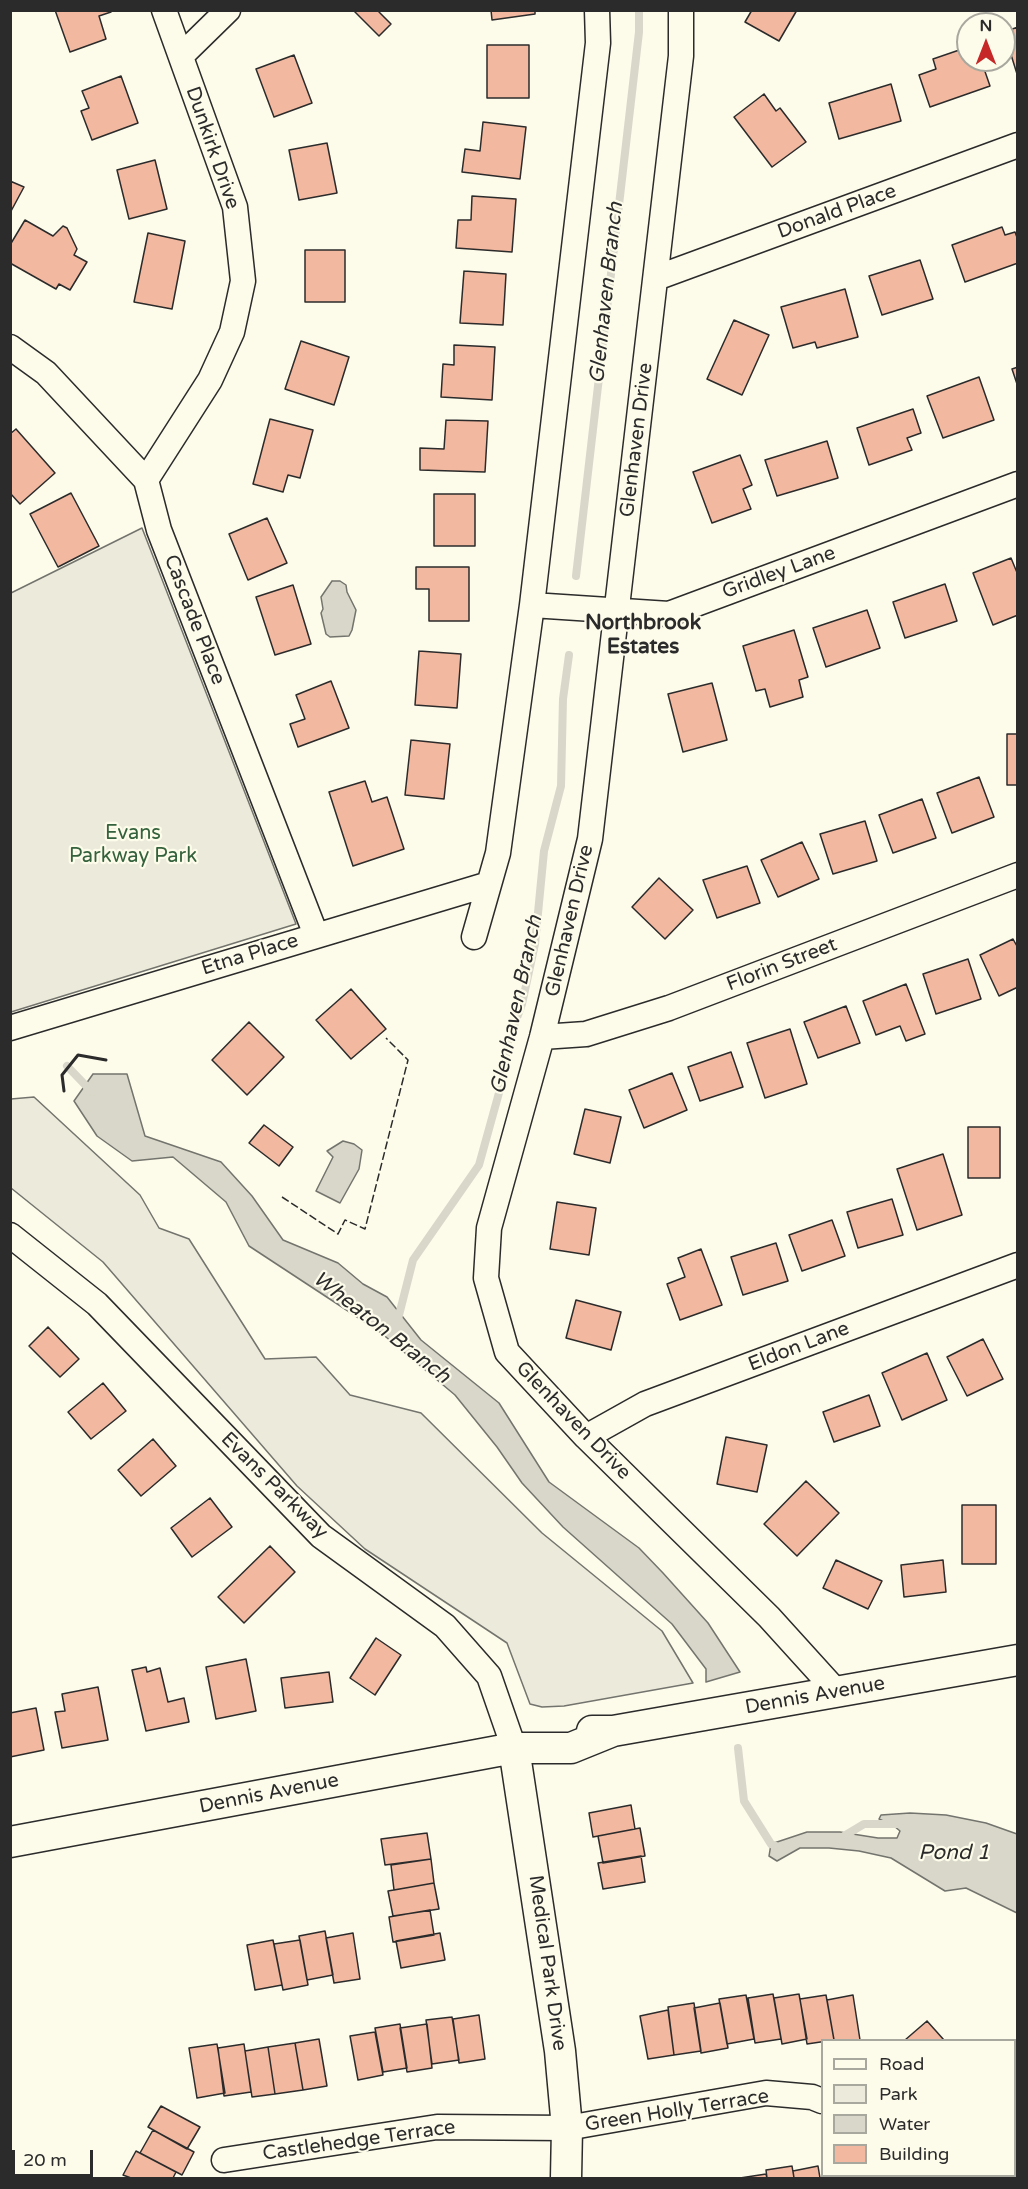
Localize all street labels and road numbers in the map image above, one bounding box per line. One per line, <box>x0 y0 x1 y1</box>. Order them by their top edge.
street label: Dunkirk Drive <box>180 84 244 212</box>
street label: Donald Place <box>774 179 900 245</box>
street label: Glenhaven Drive <box>616 361 658 519</box>
street label: Gridley Lane <box>719 541 839 605</box>
street label: Cascade Place <box>158 552 230 688</box>
street label: Glenhaven Drive <box>541 843 599 999</box>
street label: Etna Place <box>199 929 301 981</box>
street label: Florin Street <box>723 933 841 997</box>
street label: Eldon Lane <box>745 1317 853 1377</box>
street label: Glenhaven Drive <box>510 1357 636 1485</box>
street label: Evans Parkway <box>216 1428 332 1544</box>
street label: Dennis Avenue <box>743 1672 887 1720</box>
street label: Dennis Avenue <box>197 1769 341 1819</box>
street label: Medical Park Drive <box>523 1874 571 2052</box>
street label: Green Holly Terrace <box>583 2085 771 2137</box>
street label: Castlehedge Terrace <box>261 2116 457 2166</box>

